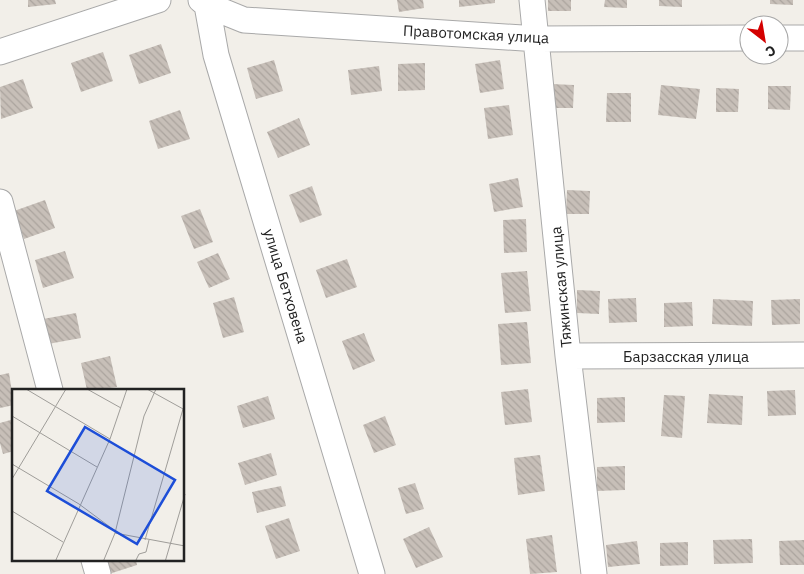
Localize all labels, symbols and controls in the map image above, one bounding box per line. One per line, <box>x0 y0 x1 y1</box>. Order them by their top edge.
north arrow <box>739 15 789 65</box>
street label: Правотомская улица <box>403 21 549 47</box>
text: С <box>762 41 779 61</box>
street label: улица Бетховена <box>260 226 312 346</box>
street label: Тяжинская улица <box>546 226 576 348</box>
street label: Барзасская улица <box>623 347 749 366</box>
inset map <box>12 389 185 562</box>

